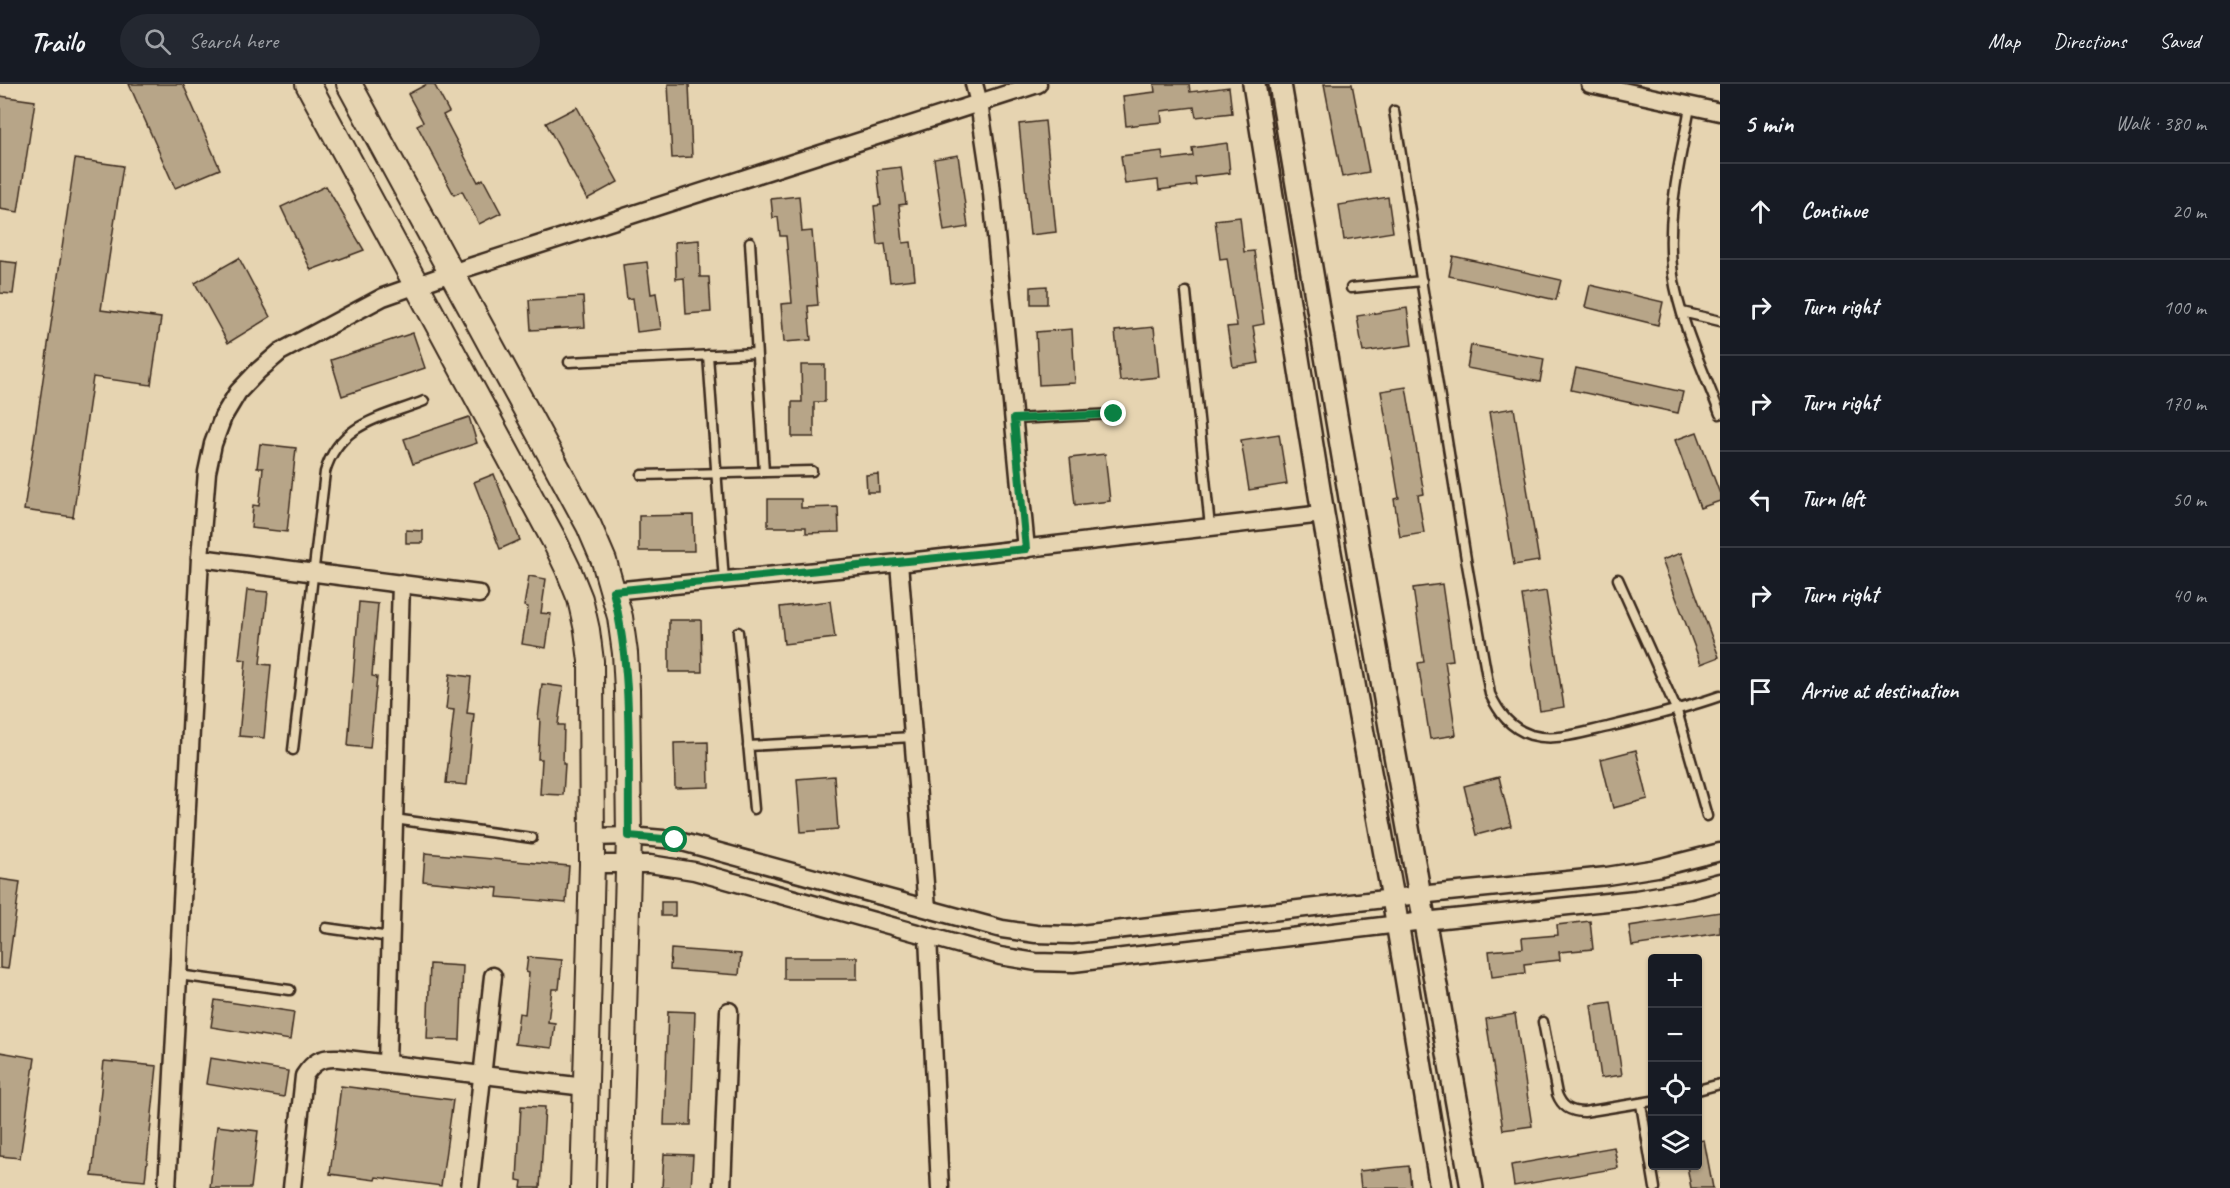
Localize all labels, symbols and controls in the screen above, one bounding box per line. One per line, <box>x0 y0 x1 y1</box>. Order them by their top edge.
search box <box>120 14 540 68</box>
text: Trailo <box>30 24 84 59</box>
icon: search <box>141 25 174 58</box>
text: Search here <box>189 27 278 55</box>
text: Map <box>1988 28 2020 54</box>
text: Directions <box>2053 28 2126 54</box>
text: Saved <box>2159 28 2200 54</box>
text: 5 min <box>1744 107 1793 140</box>
text: Walk · 380 m <box>2116 111 2206 136</box>
icon: ahead <box>1744 195 1777 228</box>
text: Continue <box>1801 197 1867 225</box>
text: 20 m <box>2172 199 2206 224</box>
icon: right <box>1744 291 1777 324</box>
text: Turn right <box>1801 293 1878 321</box>
text: 100 m <box>2163 295 2206 320</box>
icon: right <box>1744 387 1777 420</box>
text: Turn right <box>1801 389 1878 417</box>
text: 170 m <box>2163 391 2206 416</box>
route end <box>1100 400 1126 426</box>
icon: left <box>1744 483 1777 516</box>
text: Turn left <box>1801 485 1865 513</box>
text: 50 m <box>2172 487 2206 512</box>
icon: right <box>1744 579 1777 612</box>
text: Turn right <box>1801 581 1878 609</box>
text: 40 m <box>2172 583 2206 608</box>
icon: arrive <box>1744 675 1777 708</box>
text: Arrive at destination <box>1801 677 1958 705</box>
route start <box>661 826 687 852</box>
map controls <box>1648 954 1702 1170</box>
button: + <box>1648 954 1702 1008</box>
button: − <box>1648 1008 1702 1062</box>
button: locate <box>1648 1062 1702 1116</box>
button: layers <box>1648 1116 1702 1170</box>

